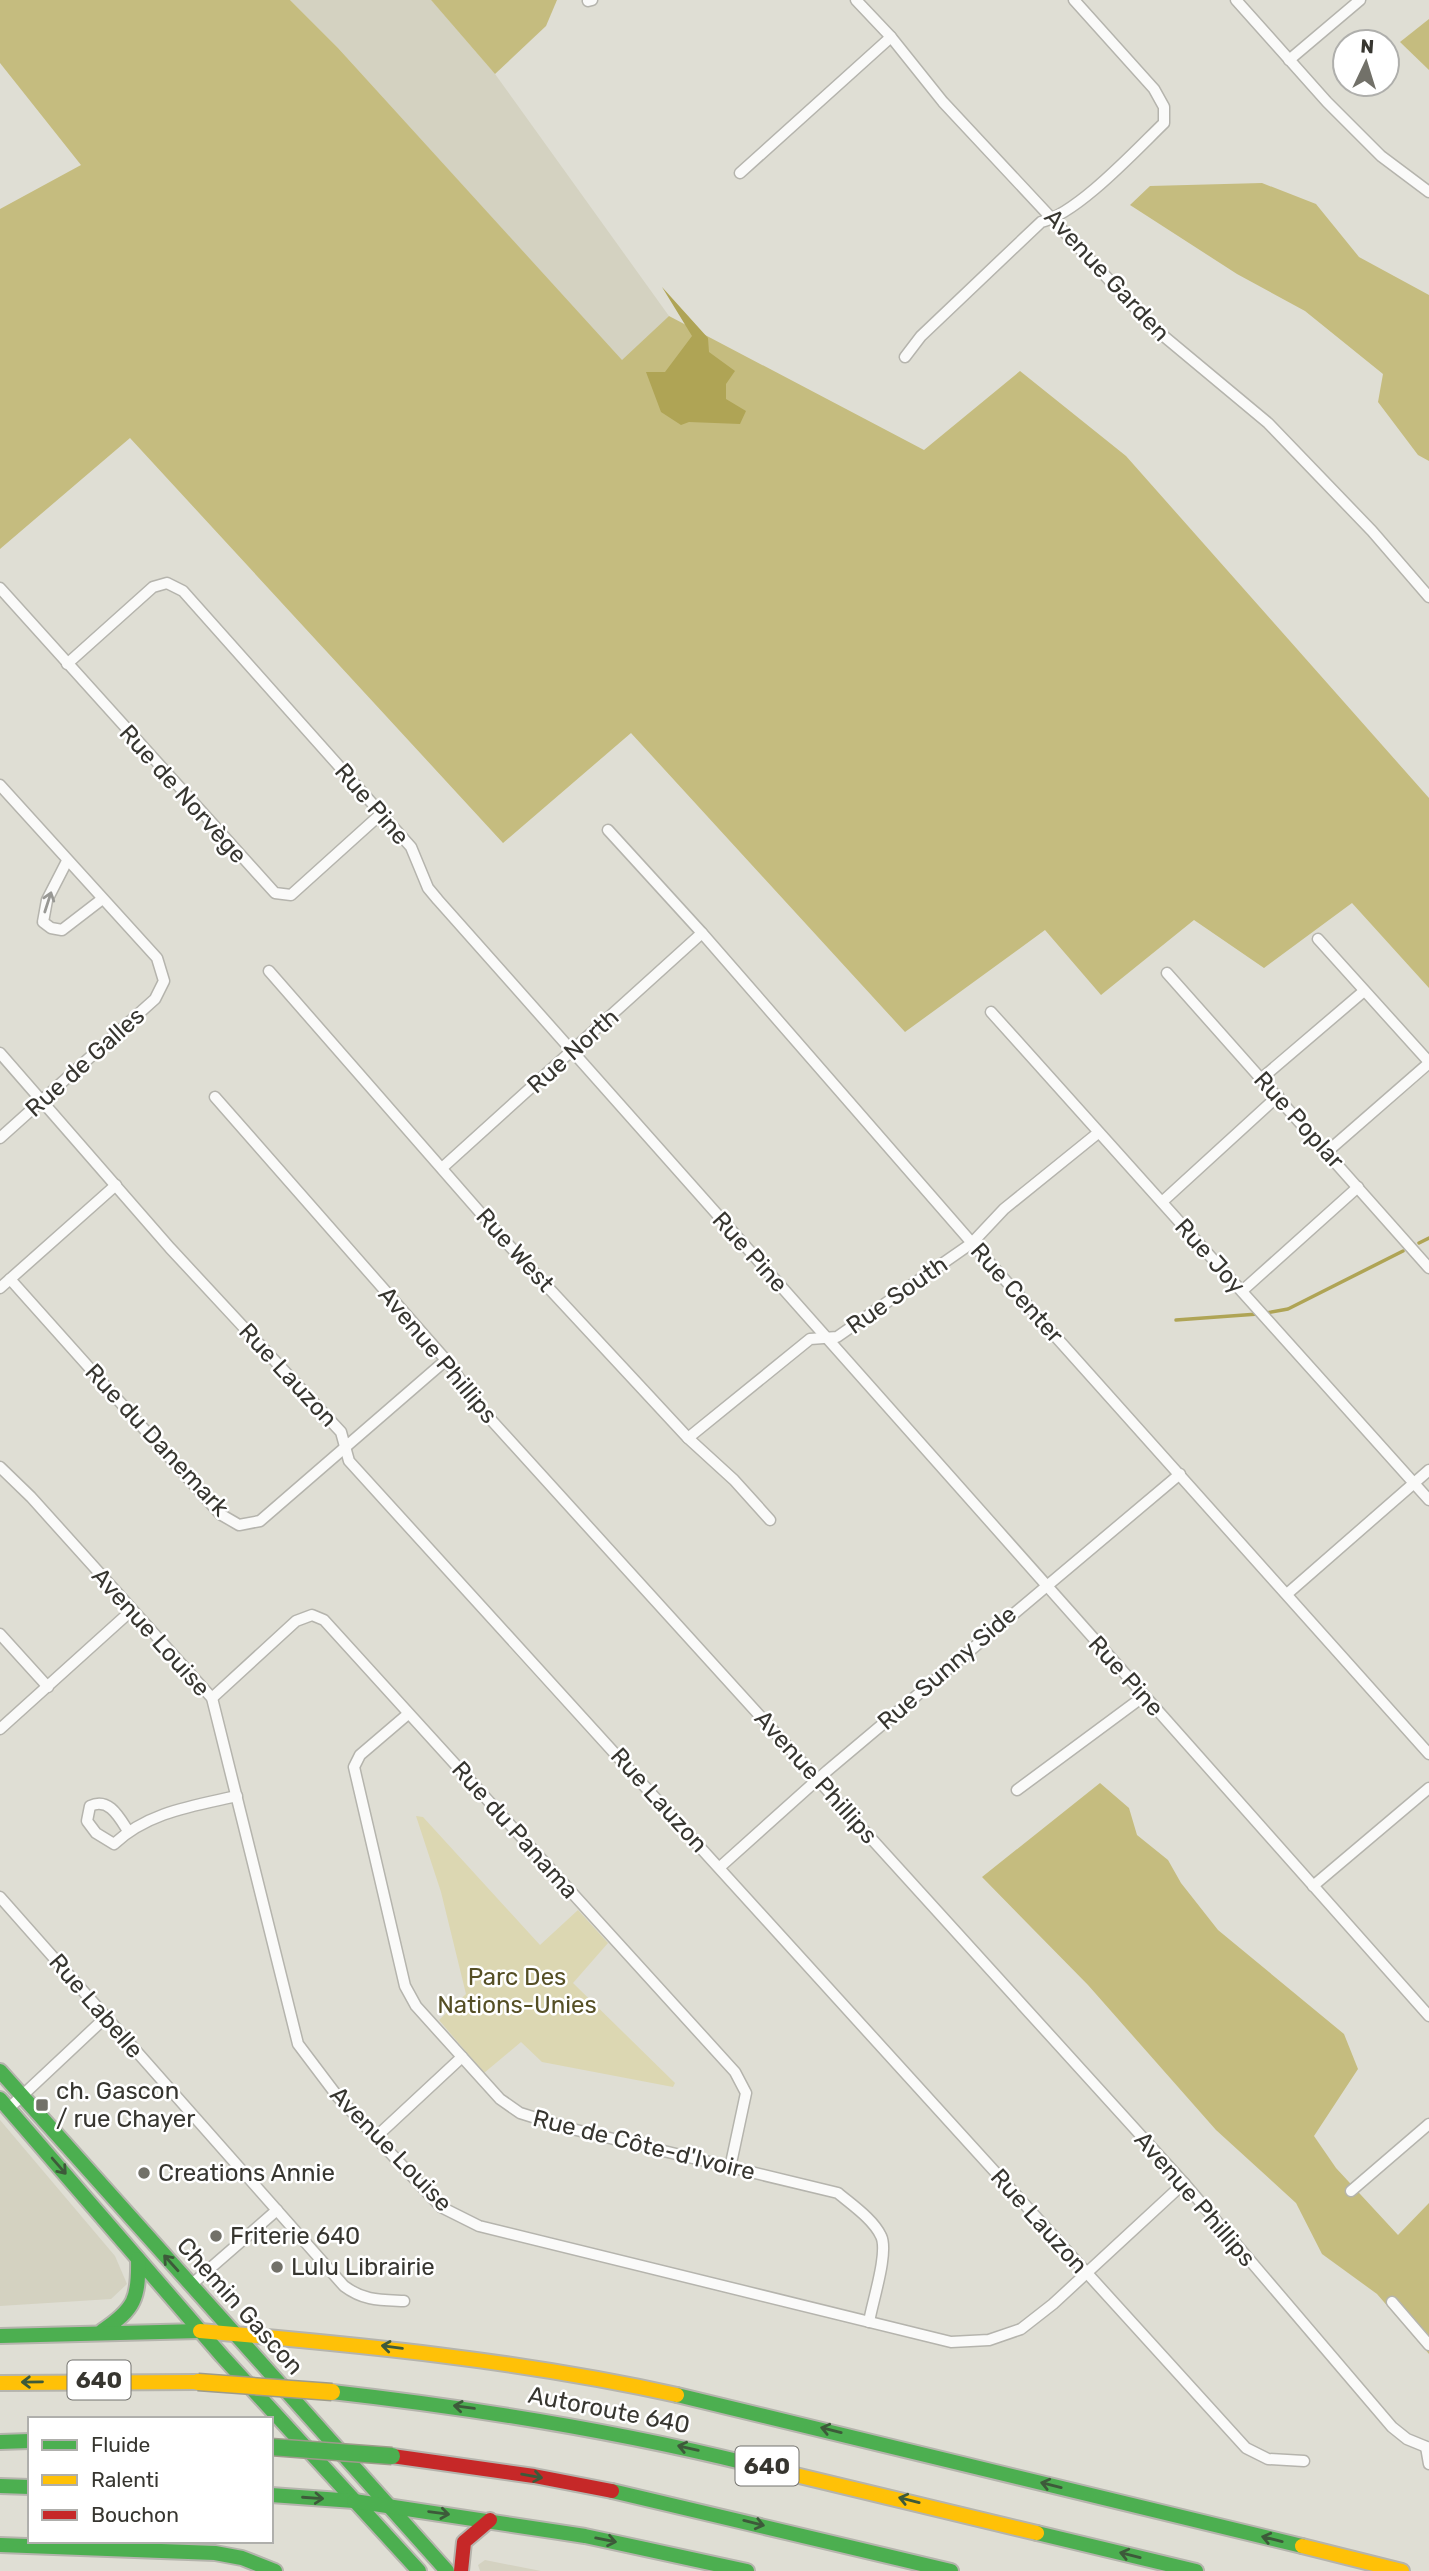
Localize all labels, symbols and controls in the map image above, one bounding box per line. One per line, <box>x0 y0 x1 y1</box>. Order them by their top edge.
north arrow <box>1331 28 1401 98</box>
text: N <box>1360 35 1375 58</box>
street label: Avenue Garden <box>1039 203 1175 347</box>
street label: Rue de Norvège <box>113 719 253 869</box>
street label: Rue Pine <box>329 758 415 850</box>
one-way arrow <box>43 891 55 913</box>
street label: Rue de Galles <box>20 1001 150 1123</box>
street label: Rue North <box>522 1003 624 1099</box>
street label: Rue Poplar <box>1248 1066 1350 1174</box>
street label: Rue West <box>470 1202 560 1298</box>
street label: Rue Pine <box>707 1206 793 1298</box>
street label: Rue Joy <box>1169 1213 1251 1299</box>
street label: Rue Center <box>965 1237 1069 1349</box>
street label: Rue South <box>841 1250 953 1340</box>
street label: Avenue Phillips <box>373 1281 503 1429</box>
street label: Rue Lauzon <box>233 1318 343 1432</box>
street label: Rue du Danemark <box>79 1358 235 1522</box>
street label: Avenue Louise <box>86 1562 216 1702</box>
street label: Rue Sunny Side <box>872 1600 1022 1736</box>
street label: Rue Pine <box>1083 1630 1169 1722</box>
street label: Avenue Phillips <box>749 1705 883 1849</box>
street label: Rue Lauzon <box>605 1742 713 1858</box>
street label: Rue du Panama <box>446 1756 584 1904</box>
street label: Rue Labelle <box>43 1948 149 2064</box>
park label: Parc Des Nations-Unies <box>437 1963 597 2019</box>
place label: ch. Gascon / rue Chayer <box>56 2077 195 2133</box>
street label: Avenue Louise <box>324 2081 458 2217</box>
marker: ch. Gascon / rue Chayer <box>34 2097 50 2113</box>
street label: Rue de Côte-d'Ivoire <box>530 2104 758 2186</box>
street label: Avenue Phillips <box>1129 2126 1261 2272</box>
one-way arrow <box>51 2156 67 2174</box>
place label: Creations Annie <box>158 2159 335 2187</box>
street label: Rue Lauzon <box>985 2163 1093 2279</box>
marker: Creations Annie <box>136 2165 152 2181</box>
place label: Friterie 640 <box>230 2222 360 2250</box>
marker: Friterie 640 <box>208 2228 224 2244</box>
street label: Chemin Gascon <box>171 2232 309 2380</box>
place label: Lulu Librairie <box>291 2253 435 2281</box>
one-way arrow <box>163 2254 179 2272</box>
marker: Lulu Librairie <box>269 2259 285 2275</box>
one-way arrow <box>382 2340 404 2353</box>
road number: 640 <box>68 2360 130 2400</box>
one-way arrow <box>21 2375 44 2388</box>
street label: Autoroute 640 <box>526 2381 692 2439</box>
one-way arrow <box>453 2400 476 2413</box>
legend <box>28 2417 273 2543</box>
one-way arrow <box>820 2423 842 2436</box>
text: Fluide <box>91 2432 150 2457</box>
one-way arrow <box>677 2440 700 2454</box>
road number: 640 <box>736 2446 798 2486</box>
text: Ralenti <box>91 2467 159 2492</box>
one-way arrow <box>520 2470 543 2483</box>
one-way arrow <box>1041 2478 1063 2491</box>
one-way arrow <box>301 2492 324 2505</box>
one-way arrow <box>898 2493 921 2506</box>
text: Bouchon <box>91 2502 179 2527</box>
one-way arrow <box>428 2506 450 2519</box>
one-way arrow <box>743 2517 765 2530</box>
one-way arrow <box>1262 2532 1284 2545</box>
one-way arrow <box>594 2534 617 2547</box>
one-way arrow <box>1119 2548 1142 2561</box>

